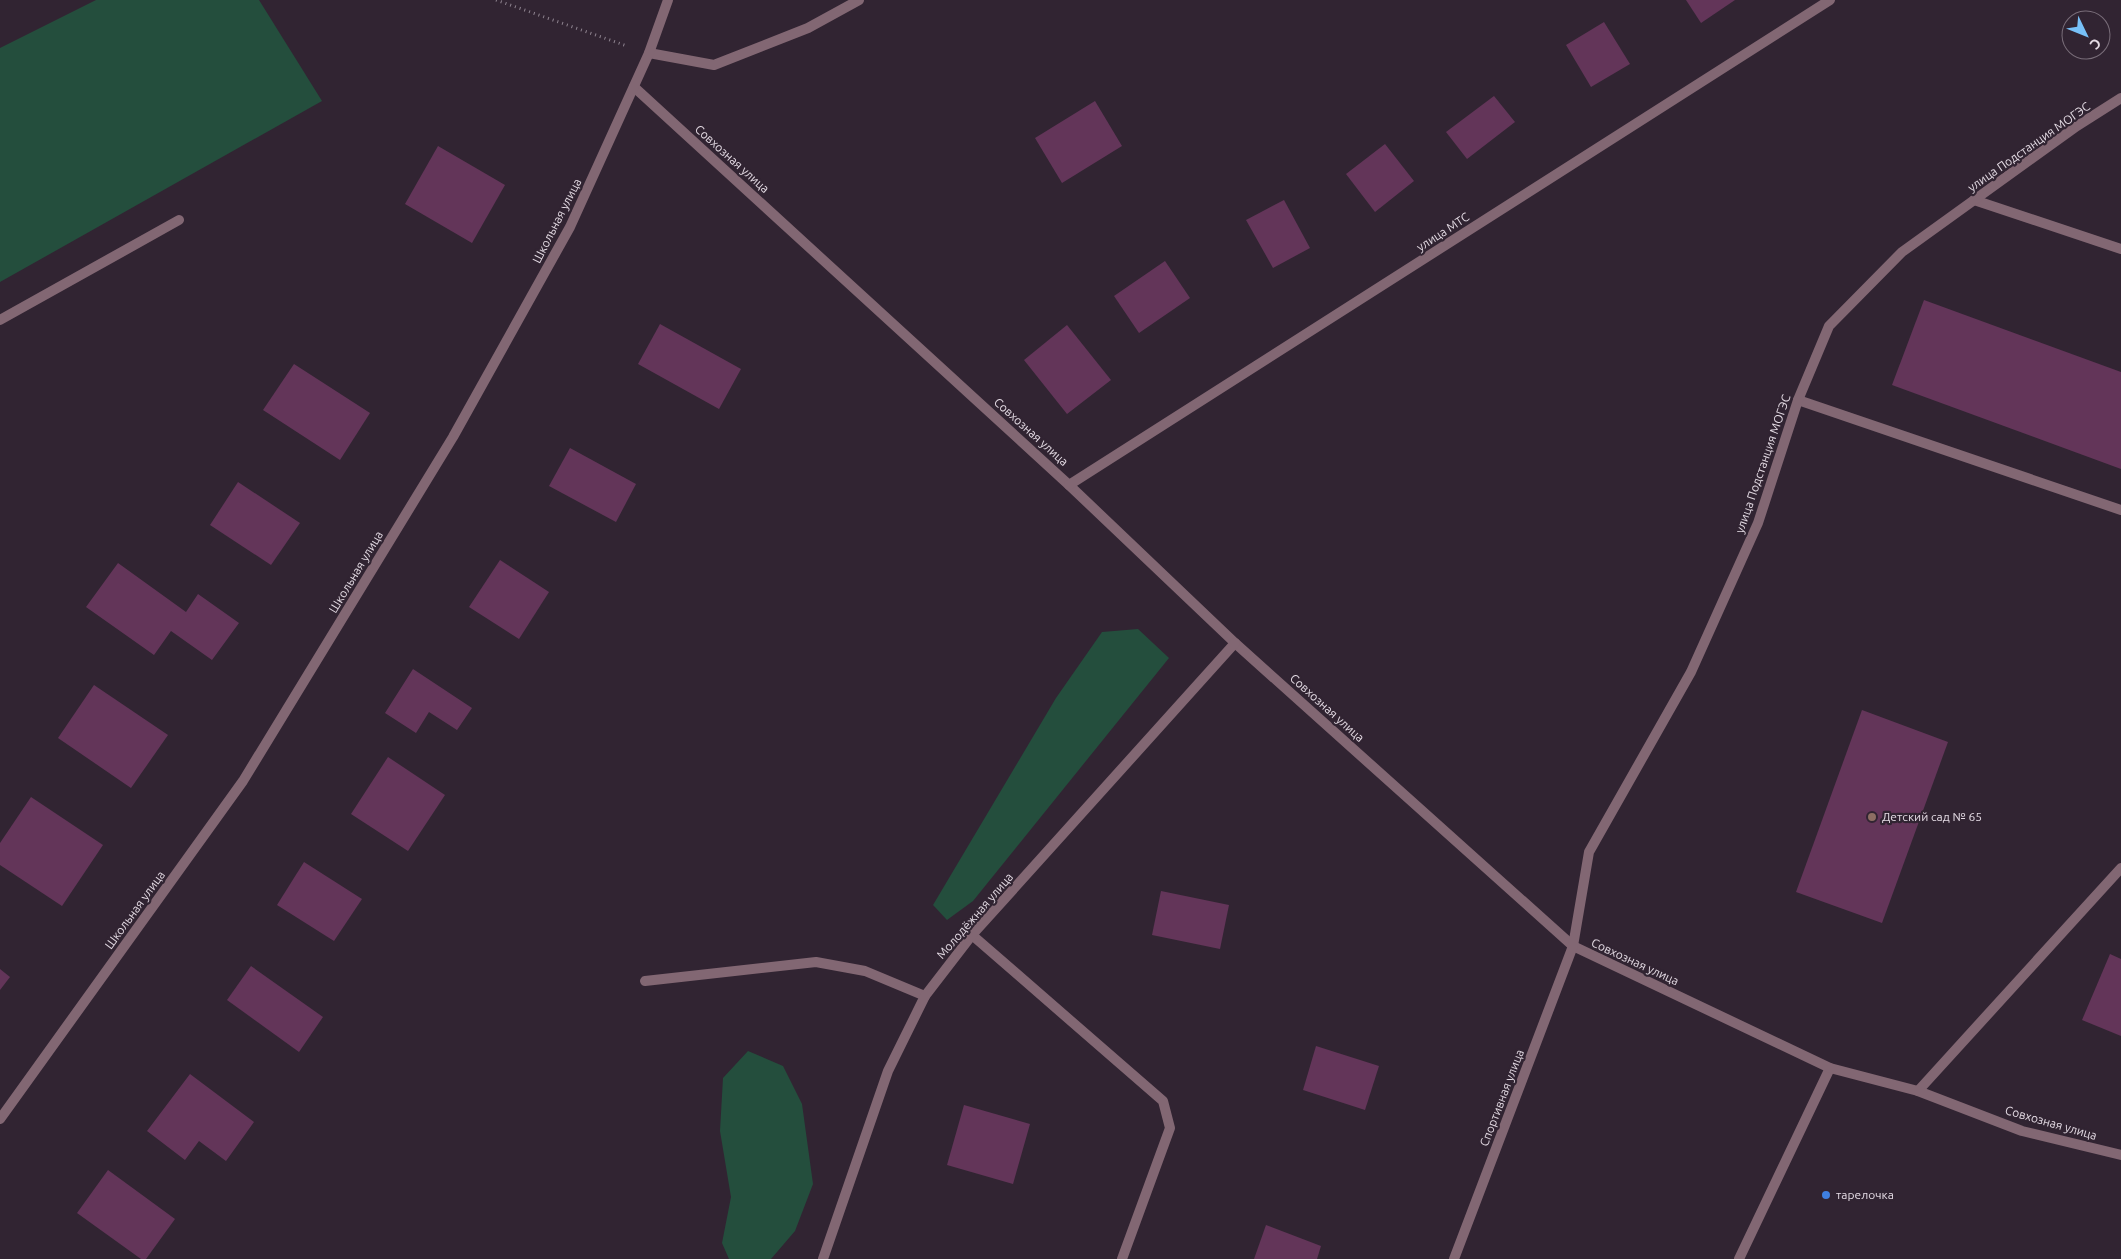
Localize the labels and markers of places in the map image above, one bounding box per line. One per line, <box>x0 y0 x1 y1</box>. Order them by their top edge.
place label: Детский сад № 65 <box>1882 810 1982 823</box>
marker: Детский сад № 65 <box>1866 811 1878 823</box>
place label: тарелочка <box>1836 1188 1894 1201</box>
marker: тарелочка <box>1820 1189 1832 1201</box>

